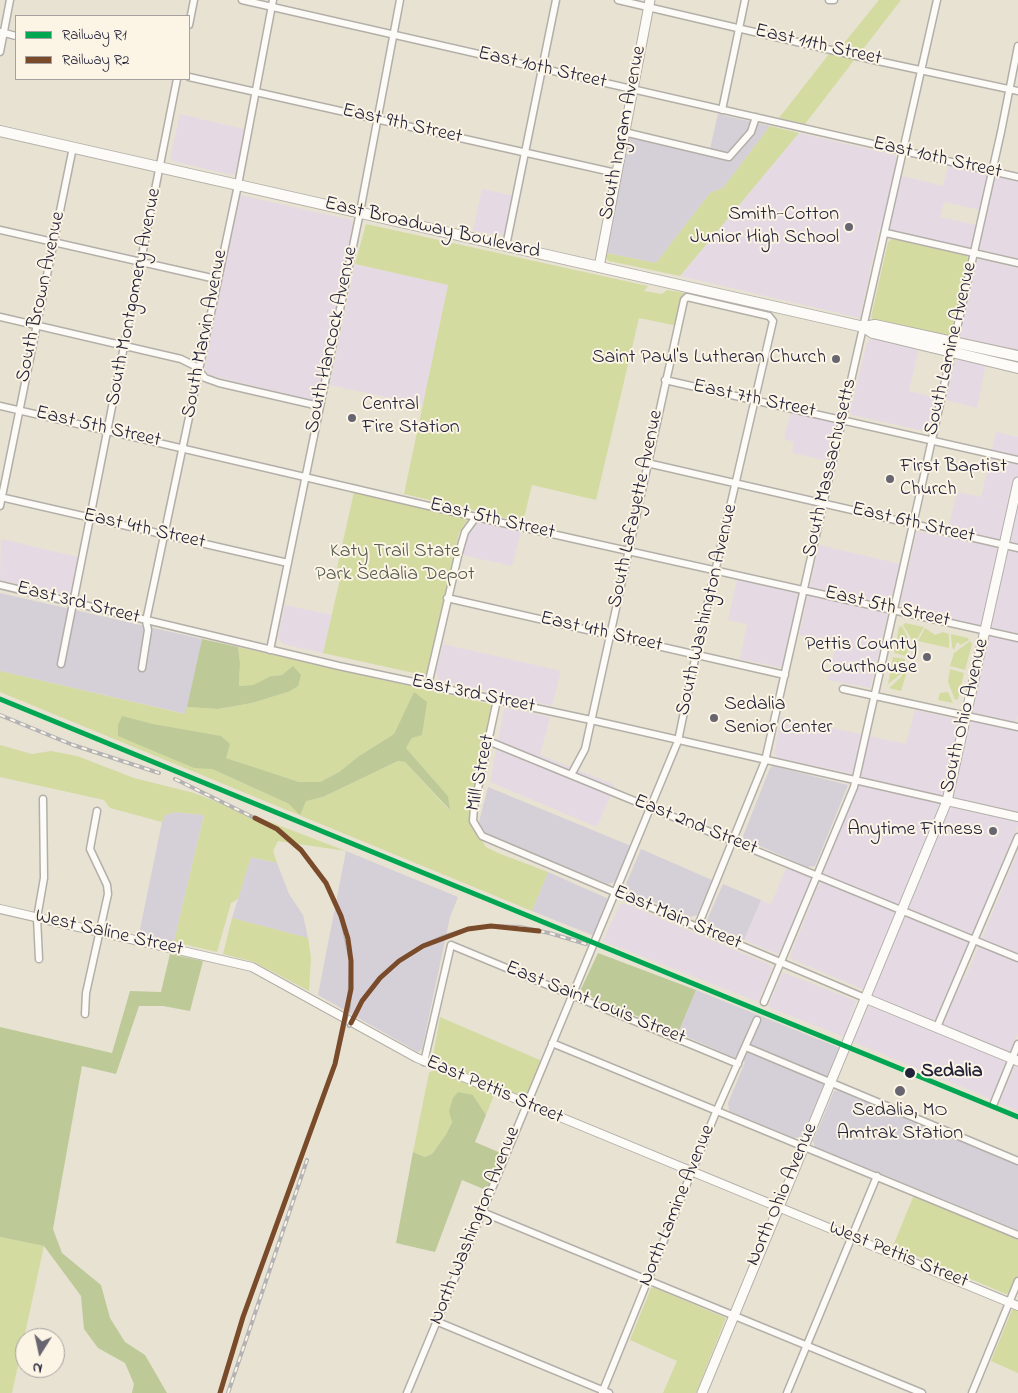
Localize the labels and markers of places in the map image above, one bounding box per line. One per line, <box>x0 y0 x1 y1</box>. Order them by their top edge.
place label: Smith-Cotton Junior High School <box>690 204 839 251</box>
marker: Smith-Cotton Junior High School <box>843 221 855 233</box>
place label: Saint Paul's Lutheran Church <box>592 347 826 371</box>
marker: Saint Paul's Lutheran Church <box>830 353 842 365</box>
place label: Central Fire Station <box>362 394 460 441</box>
marker: Central Fire Station <box>346 412 358 424</box>
place label: First Baptist Church <box>900 456 1007 503</box>
marker: First Baptist Church <box>884 473 896 485</box>
place label: Pettis County Courthouse <box>805 634 917 681</box>
marker: Pettis County Courthouse <box>921 651 933 663</box>
place label: Sedalia Senior Center <box>724 694 833 741</box>
marker: Sedalia Senior Center <box>708 712 720 724</box>
place label: Anytime Fitness <box>847 819 983 843</box>
marker: Anytime Fitness <box>987 825 999 837</box>
place label: Sedalia <box>921 1061 983 1085</box>
marker: Sedalia <box>903 1066 917 1080</box>
marker: Sedalia, MO Amtrak Station <box>893 1084 907 1098</box>
place label: Sedalia, MO Amtrak Station <box>837 1100 963 1147</box>

